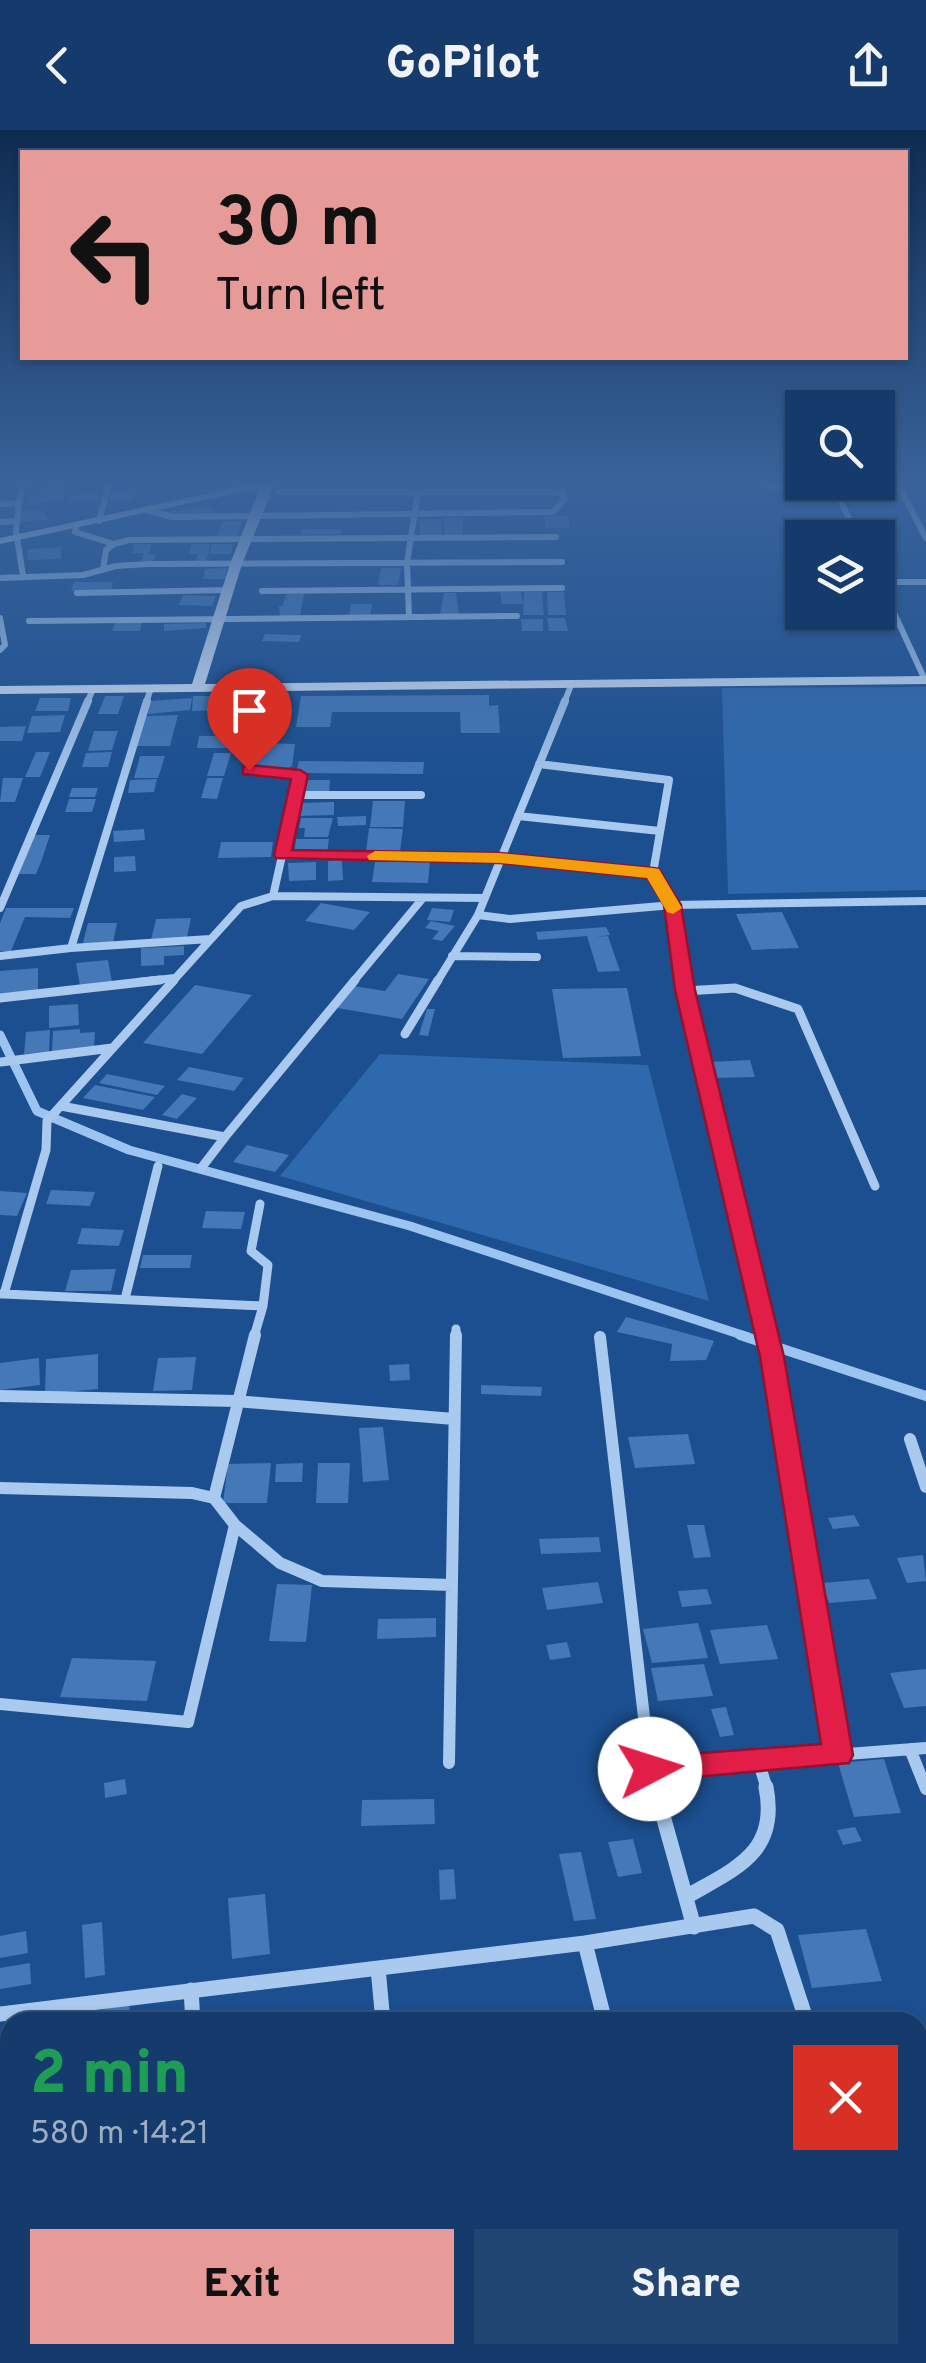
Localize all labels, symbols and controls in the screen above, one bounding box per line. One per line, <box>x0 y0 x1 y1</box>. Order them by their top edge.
text: GoPilot <box>386 37 540 94</box>
icon: back <box>30 38 85 93</box>
icon: share <box>841 38 896 93</box>
text: 30 m <box>215 182 381 271</box>
icon: left <box>50 190 180 320</box>
text: Turn left <box>215 269 386 326</box>
map controls <box>785 390 895 630</box>
button: search <box>785 390 895 500</box>
button: layers <box>785 520 895 630</box>
pin <box>207 668 292 771</box>
icon: arrive <box>222 683 277 738</box>
position arrow <box>598 1717 702 1821</box>
text: 2 min <box>30 2039 189 2115</box>
button: close <box>793 2045 898 2150</box>
text: 580 m · 14:21 <box>30 2115 209 2155</box>
button: Exit <box>30 2229 454 2344</box>
button: Share <box>474 2229 898 2344</box>

